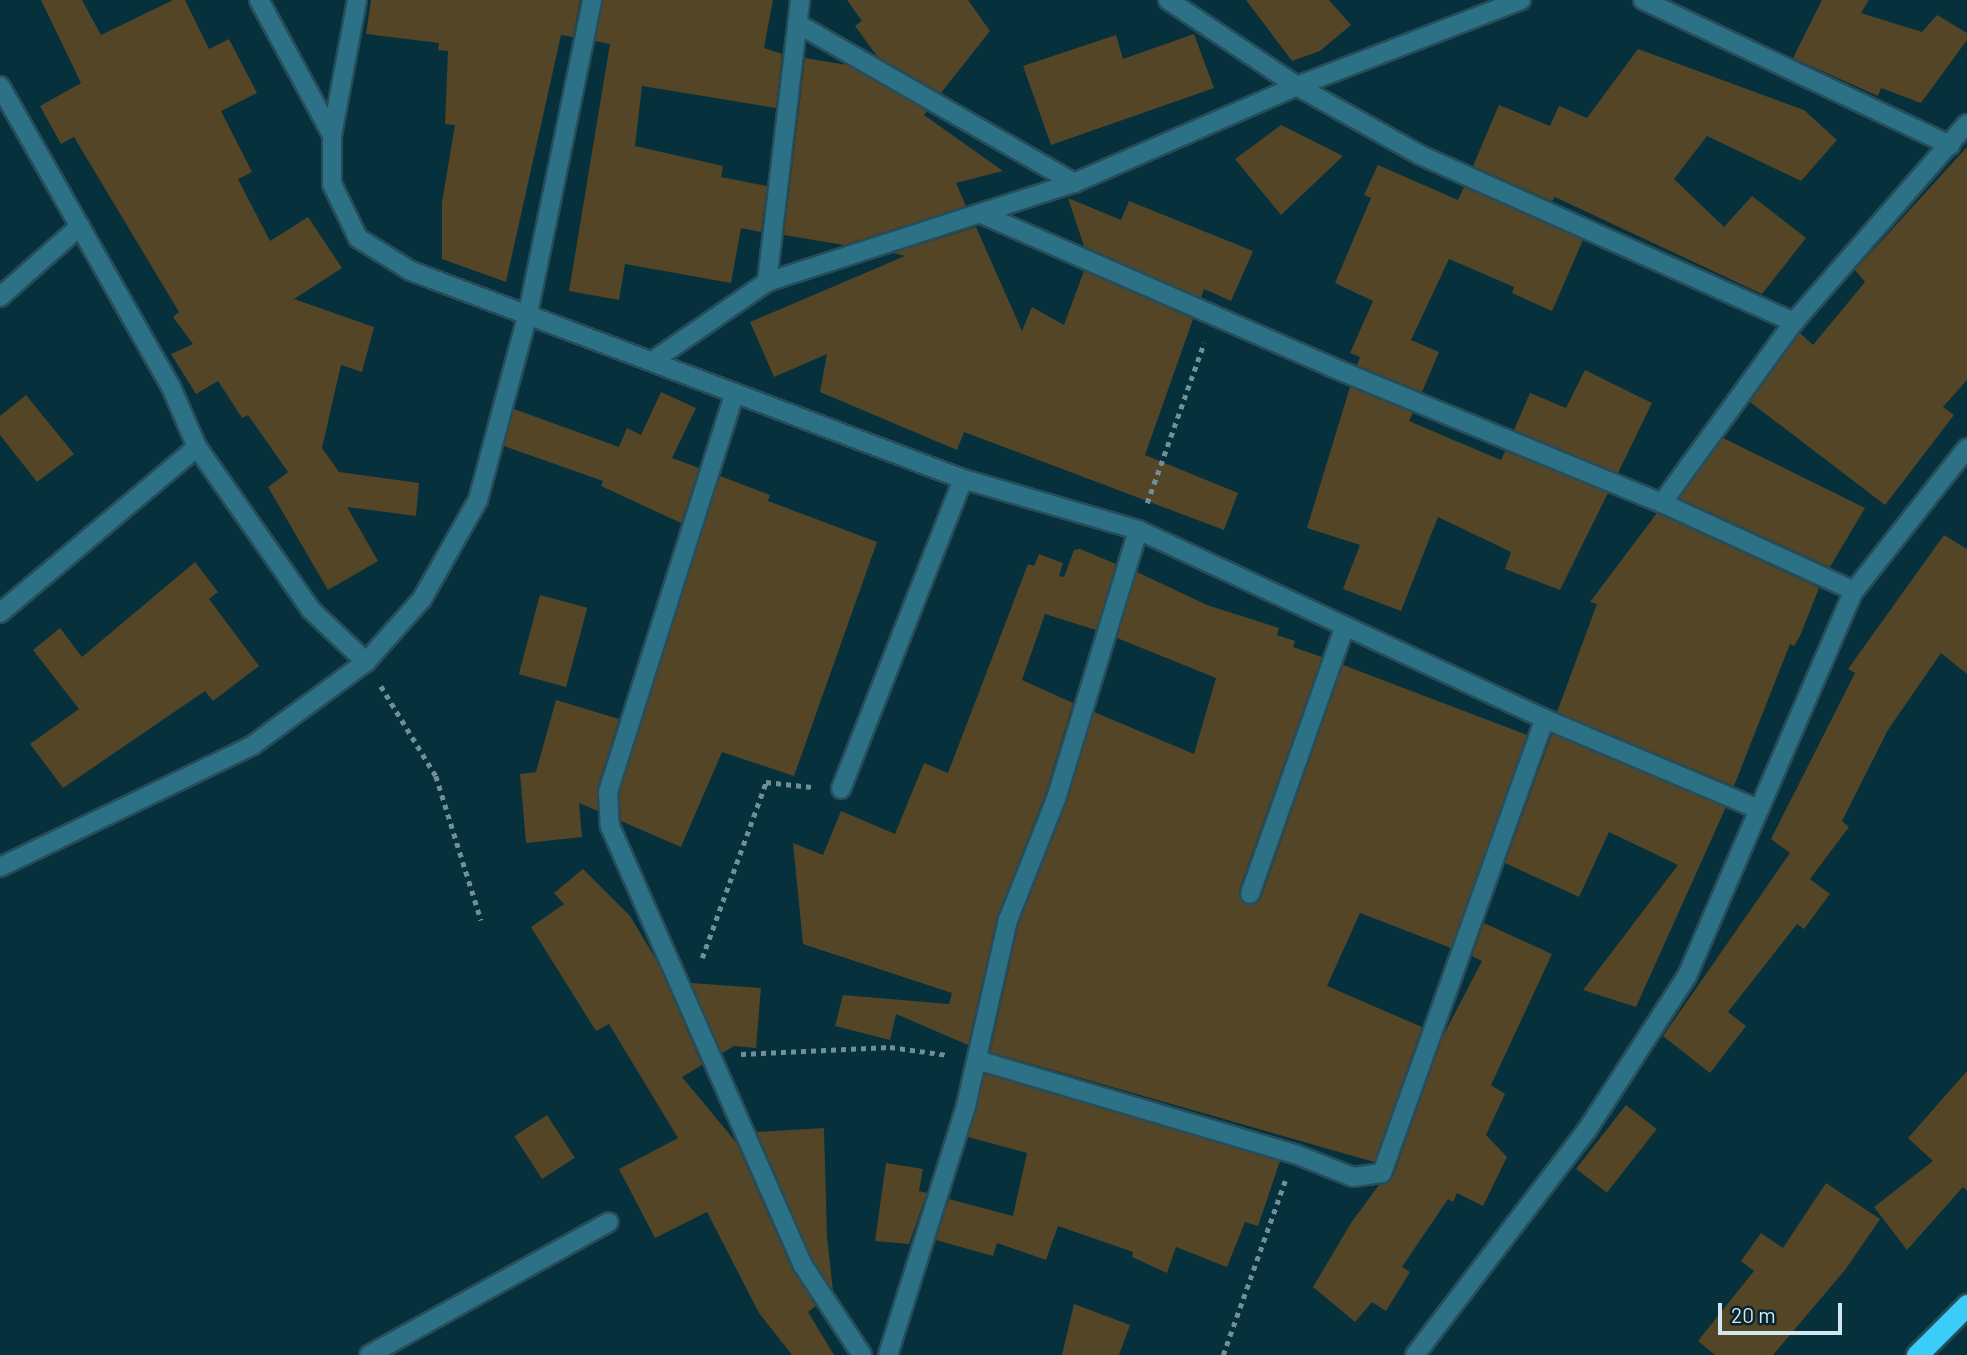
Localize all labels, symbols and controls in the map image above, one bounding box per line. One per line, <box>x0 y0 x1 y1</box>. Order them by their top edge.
scale bar <box>1722 1288 1846 1332</box>
text: 20 m <box>1731 1302 1776 1327</box>

